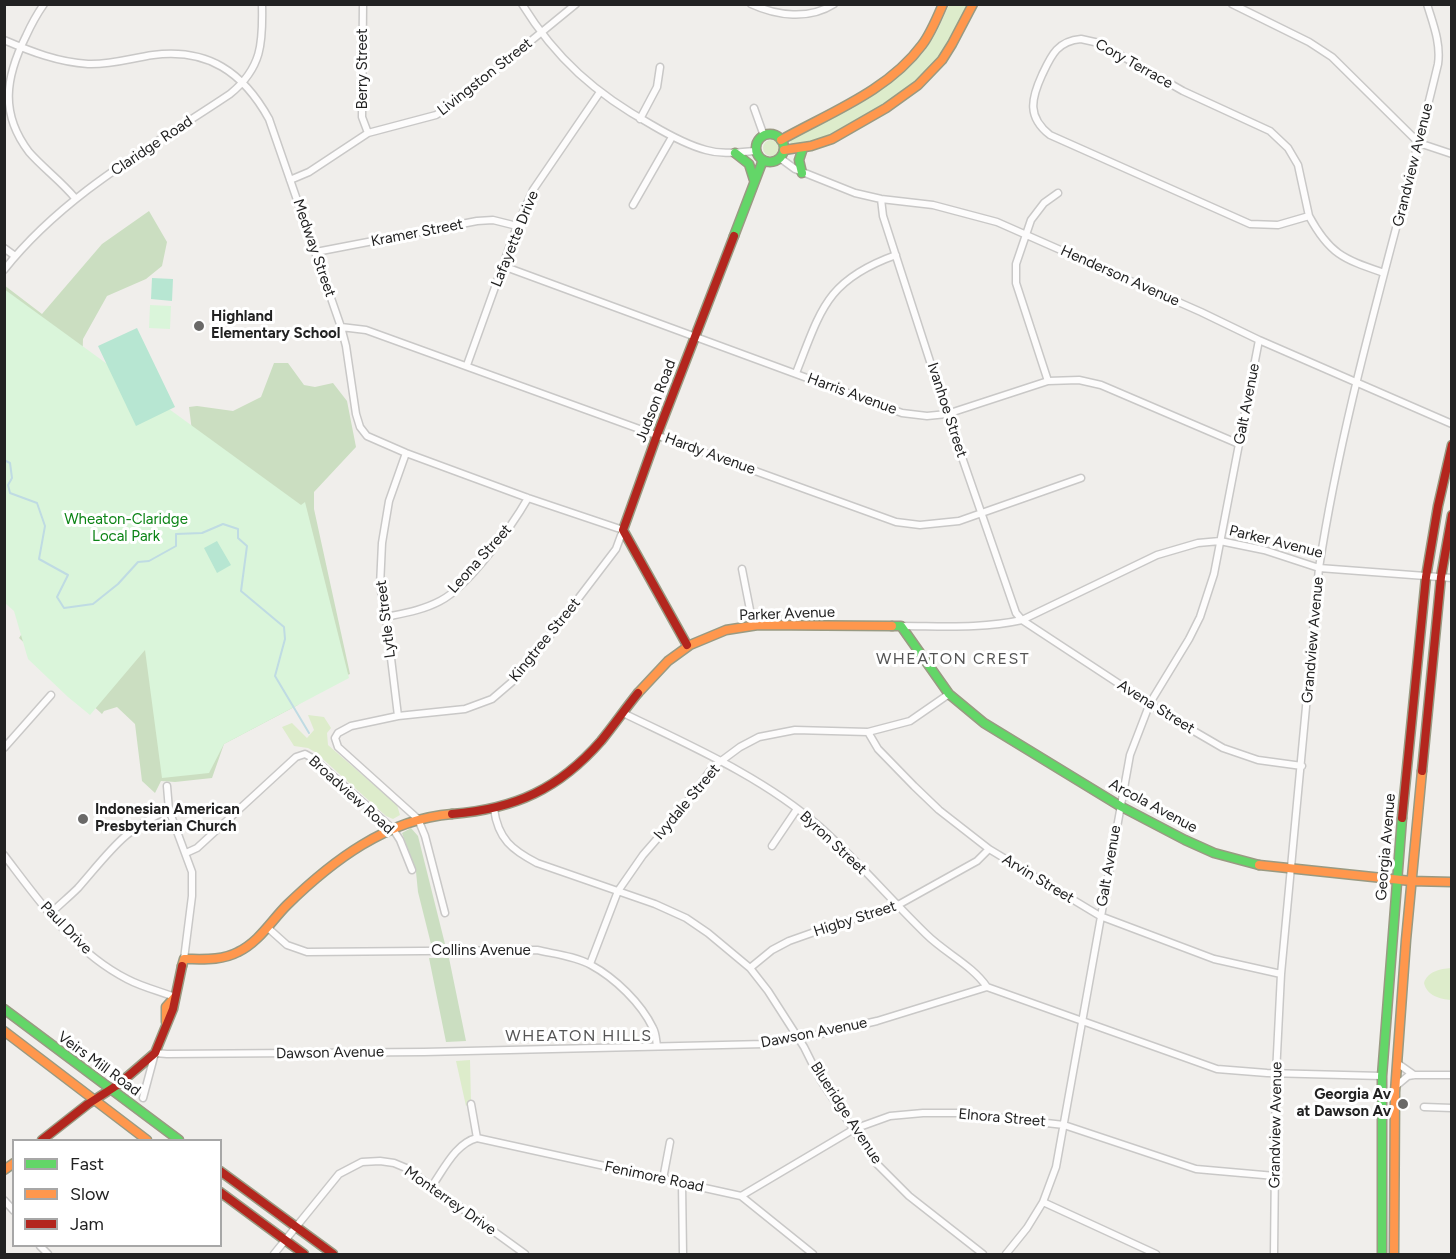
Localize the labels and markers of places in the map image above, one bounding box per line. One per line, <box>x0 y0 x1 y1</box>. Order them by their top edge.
place label: Highland Elementary School <box>211 308 340 343</box>
marker: Highland Elementary School <box>192 319 206 333</box>
place label: Indonesian American Presbyterian Church <box>95 801 240 836</box>
marker: Indonesian American Presbyterian Church <box>76 812 90 826</box>
place label: Georgia Av at Dawson Av <box>1296 1086 1391 1121</box>
marker: Georgia Av at Dawson Av <box>1396 1097 1410 1111</box>

